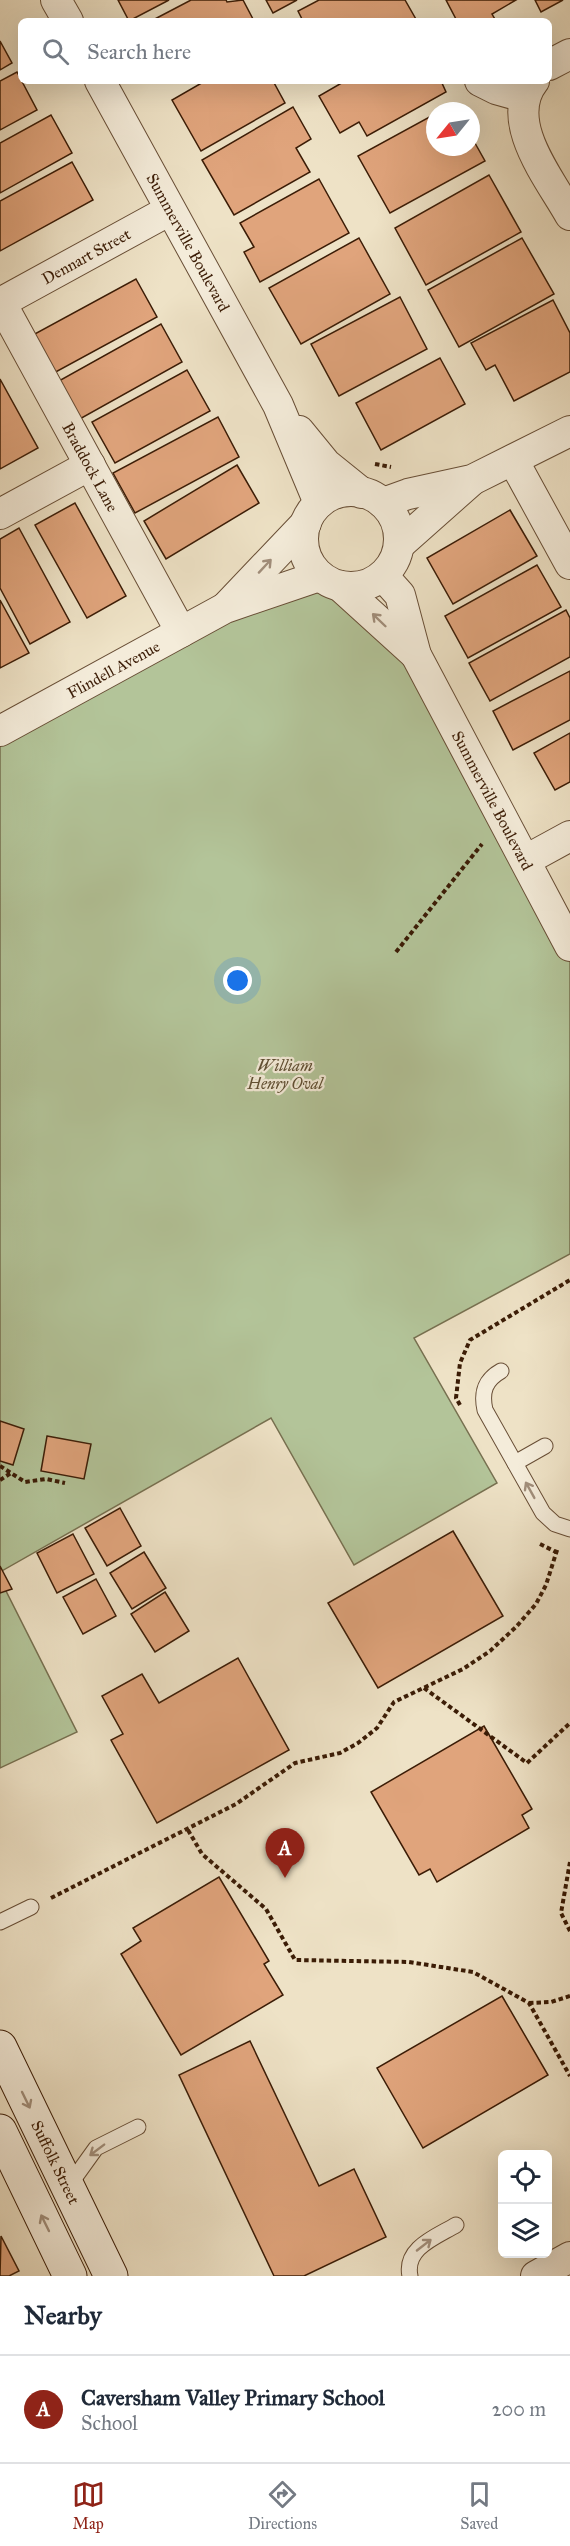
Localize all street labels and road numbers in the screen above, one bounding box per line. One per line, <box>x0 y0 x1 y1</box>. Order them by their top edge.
street label: Summerville Boulevard <box>143 170 234 315</box>
street label: Dennart Street <box>38 224 134 288</box>
street label: Braddock Lane <box>59 419 123 515</box>
street label: Flindell Avenue <box>64 636 163 702</box>
street label: Summerville Boulevard <box>448 727 538 873</box>
street label: Suffolk Street <box>28 2117 84 2207</box>

